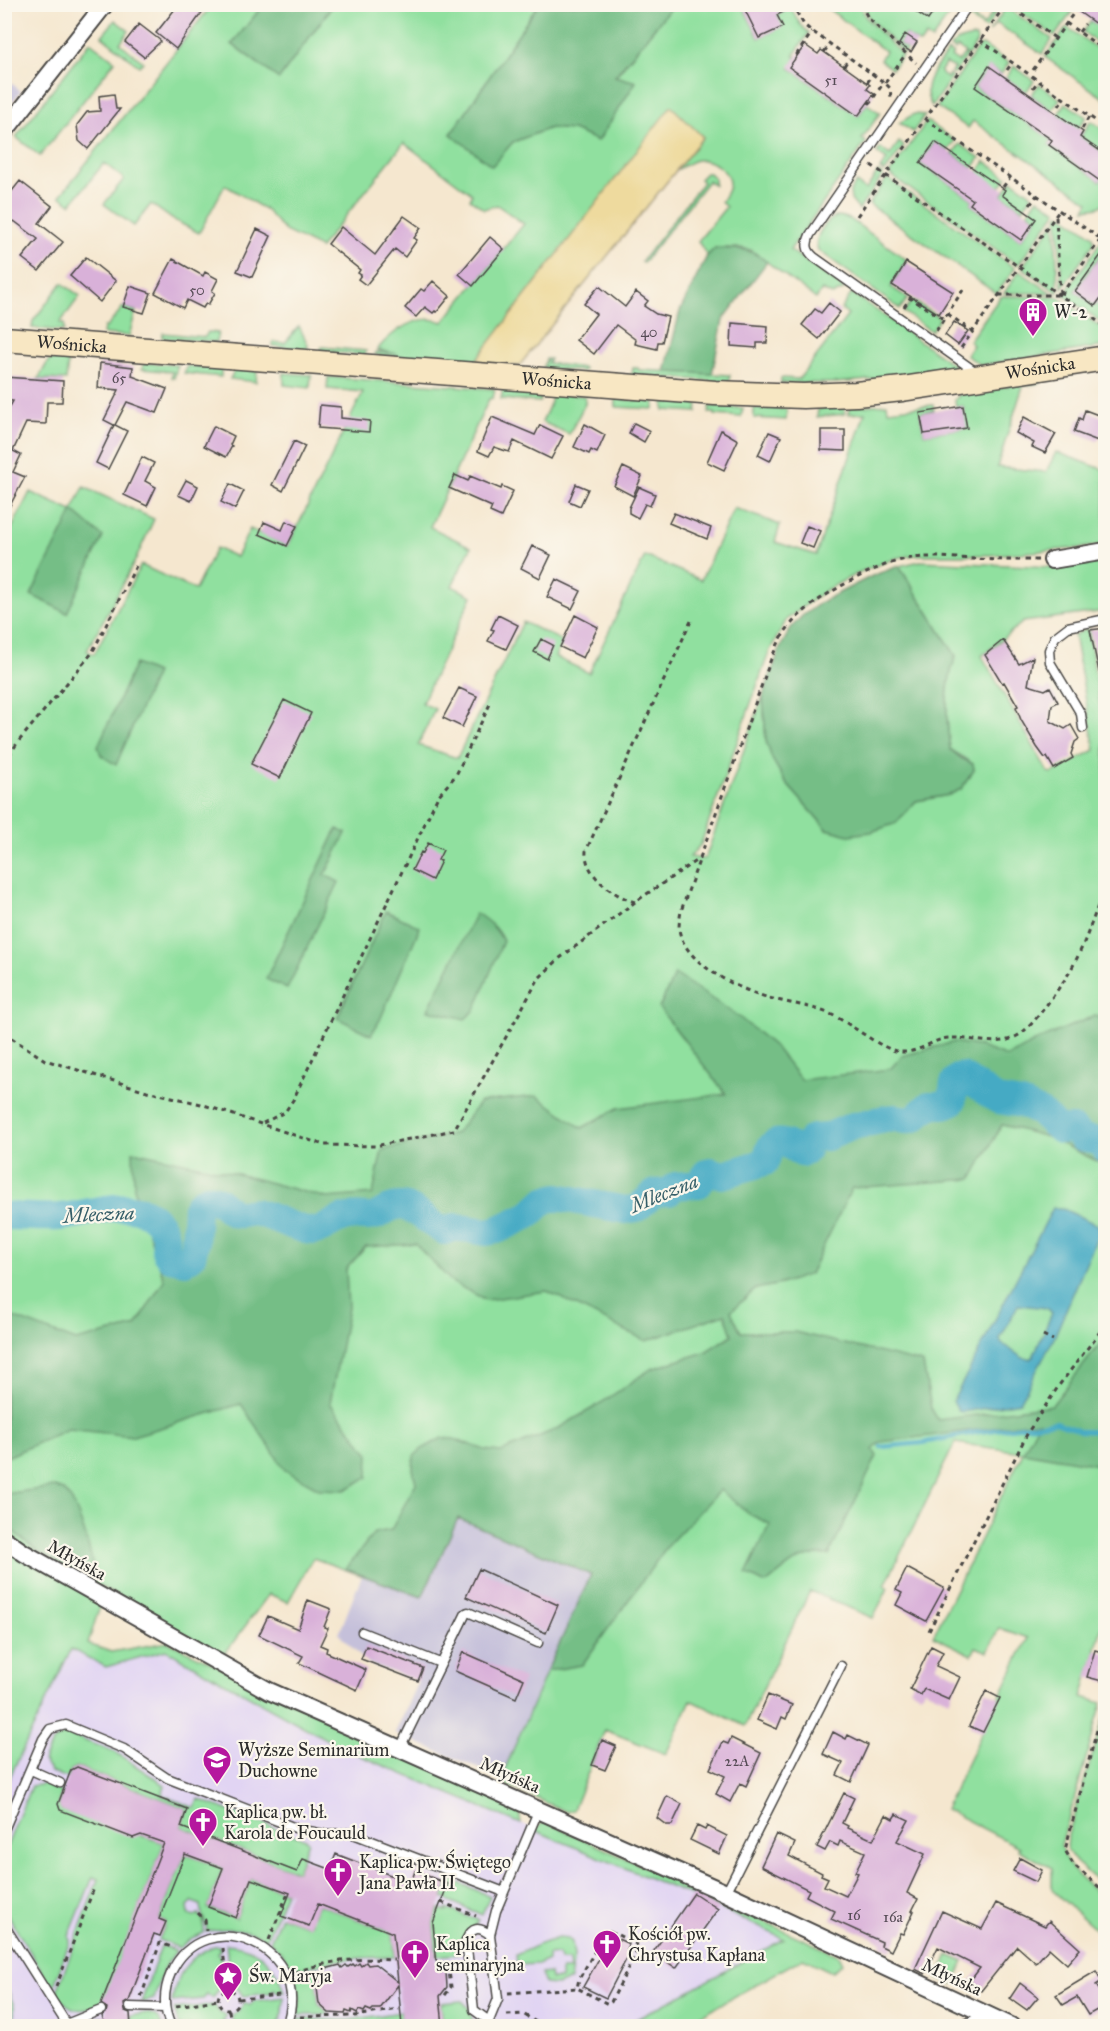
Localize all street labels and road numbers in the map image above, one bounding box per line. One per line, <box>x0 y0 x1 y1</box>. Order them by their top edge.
street label: Wośnicka <box>36 331 108 358</box>
street label: Wośnicka <box>1004 352 1077 384</box>
street label: Wośnicka <box>521 367 593 395</box>
street label: Młyńska <box>44 1535 111 1585</box>
street label: Młyńska <box>476 1752 544 1798</box>
street label: Młyńska <box>918 1954 986 2001</box>

